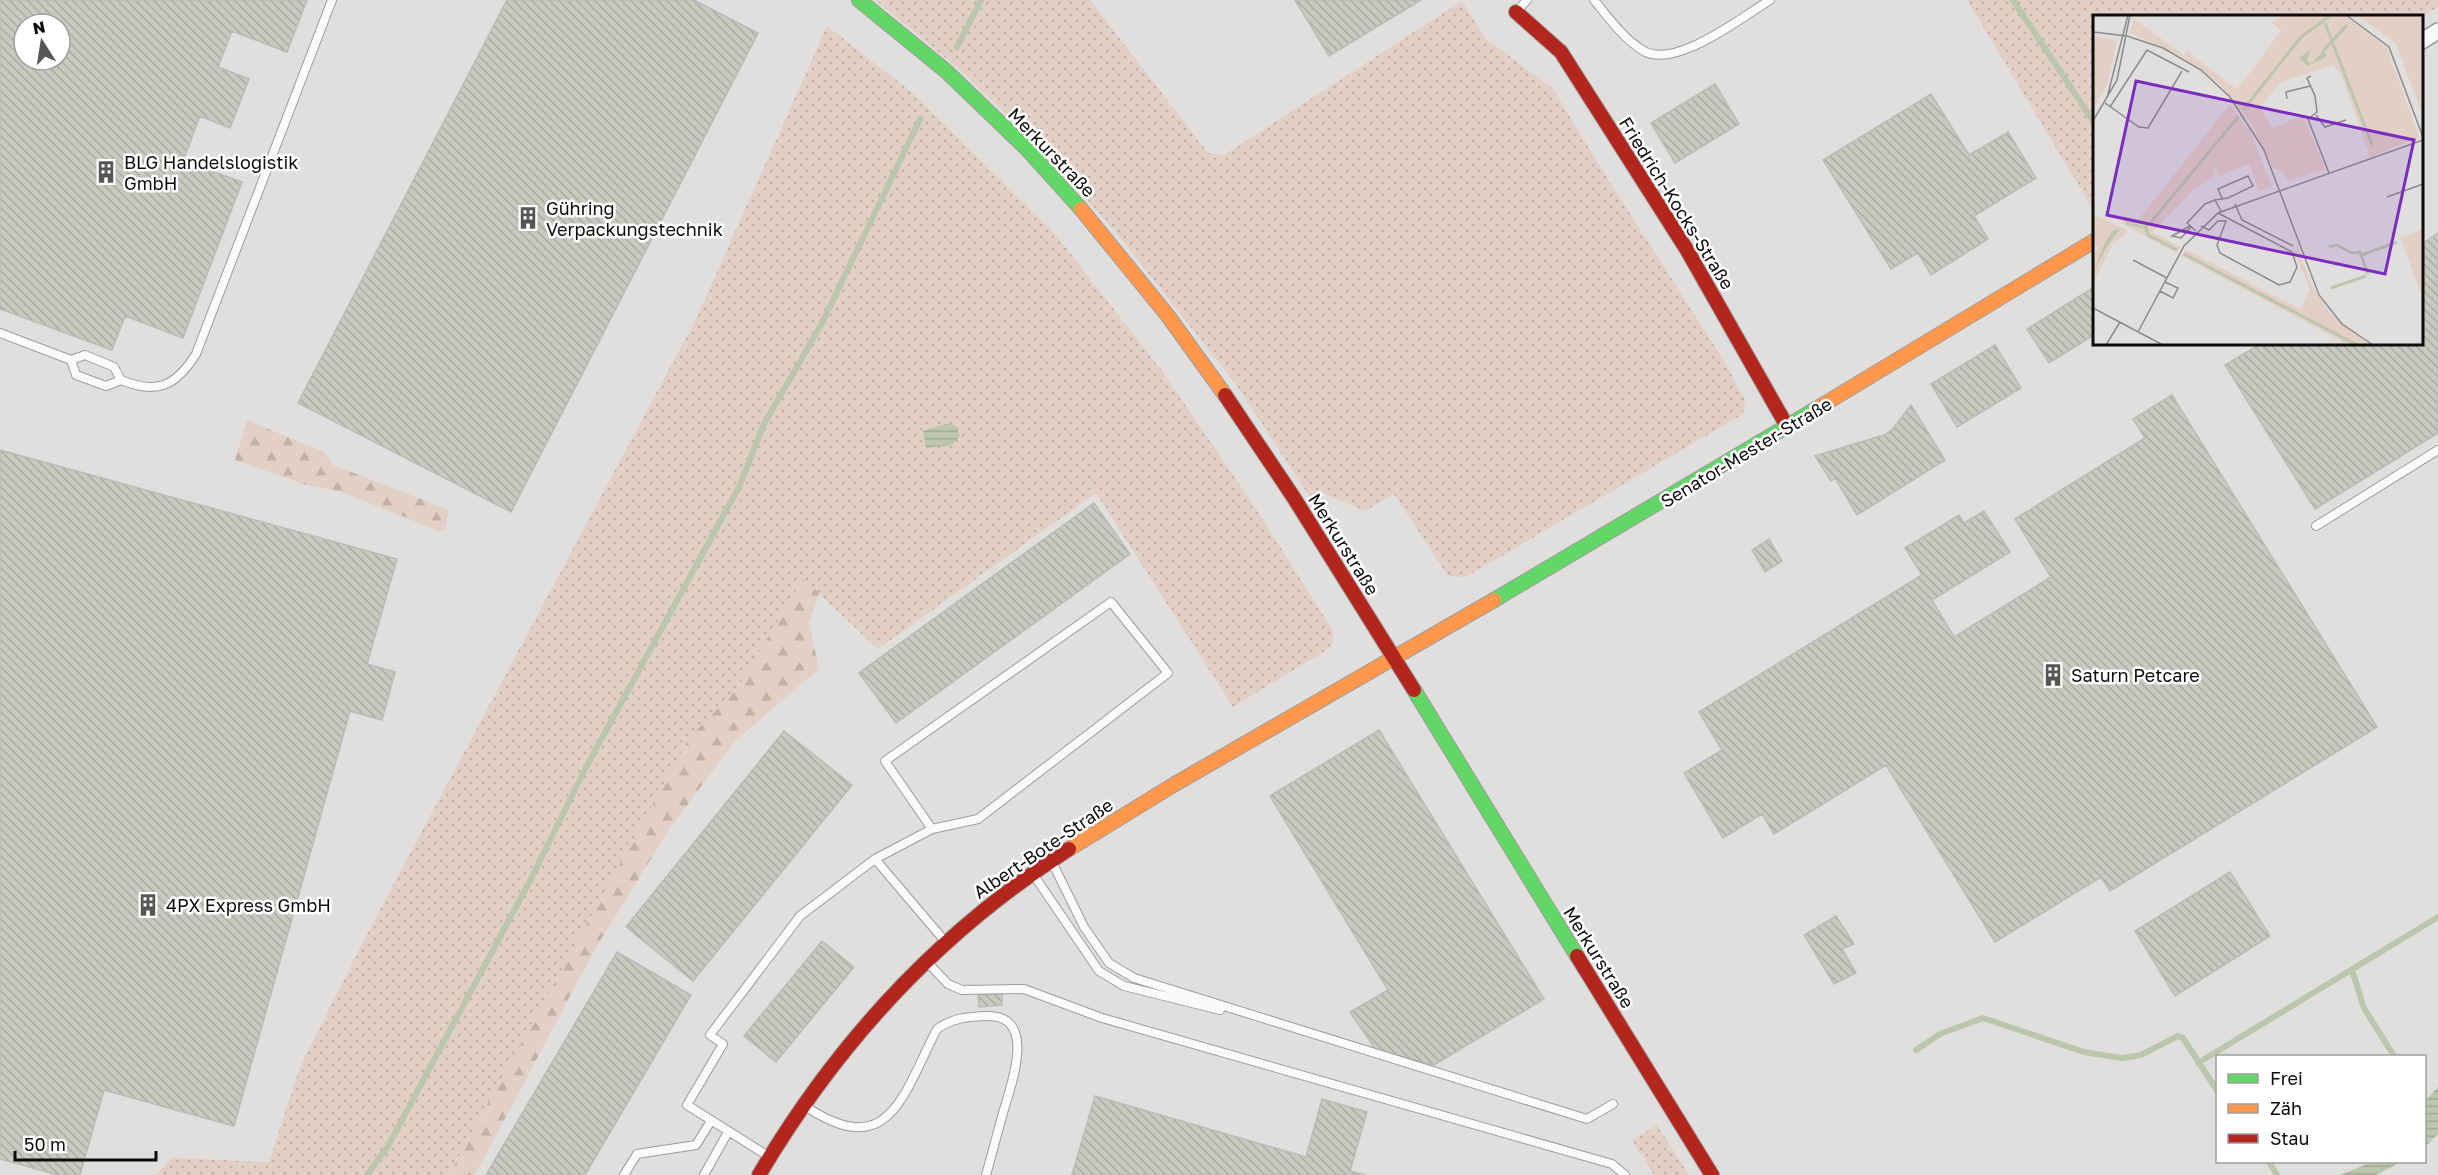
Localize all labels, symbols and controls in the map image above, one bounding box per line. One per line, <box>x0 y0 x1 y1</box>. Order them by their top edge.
north arrow <box>12 12 72 72</box>
inset map <box>2093 15 2423 345</box>
text: N <box>31 16 47 38</box>
street label: Merkurstraße <box>1004 103 1100 201</box>
street label: Friedrich-Kocks-Straße <box>1615 113 1739 293</box>
place label: BLG Handelslogistik GmbH <box>124 151 299 194</box>
building icon: BLG Handelslogistik GmbH <box>93 159 119 185</box>
place label: Gühring Verpackungstechnik <box>546 197 723 240</box>
building icon: Gühring Verpackungstechnik <box>515 205 541 231</box>
street label: Senator-Mester-Straße <box>1656 392 1836 512</box>
street label: Merkurstraße <box>1304 489 1384 599</box>
building icon: Saturn Petcare <box>2040 662 2066 688</box>
place label: Saturn Petcare <box>2071 664 2200 686</box>
street label: Albert-Bote-Straße <box>969 793 1117 903</box>
building icon: 4PX Express GmbH <box>135 892 161 918</box>
place label: 4PX Express GmbH <box>166 894 331 916</box>
street label: Merkurstraße <box>1559 902 1639 1012</box>
legend <box>2216 1055 2426 1163</box>
text: Frei <box>2270 1067 2303 1089</box>
text: Zäh <box>2270 1097 2302 1119</box>
scale bar <box>15 1124 156 1162</box>
text: Stau <box>2270 1127 2309 1149</box>
text: 50 m <box>24 1133 66 1155</box>

